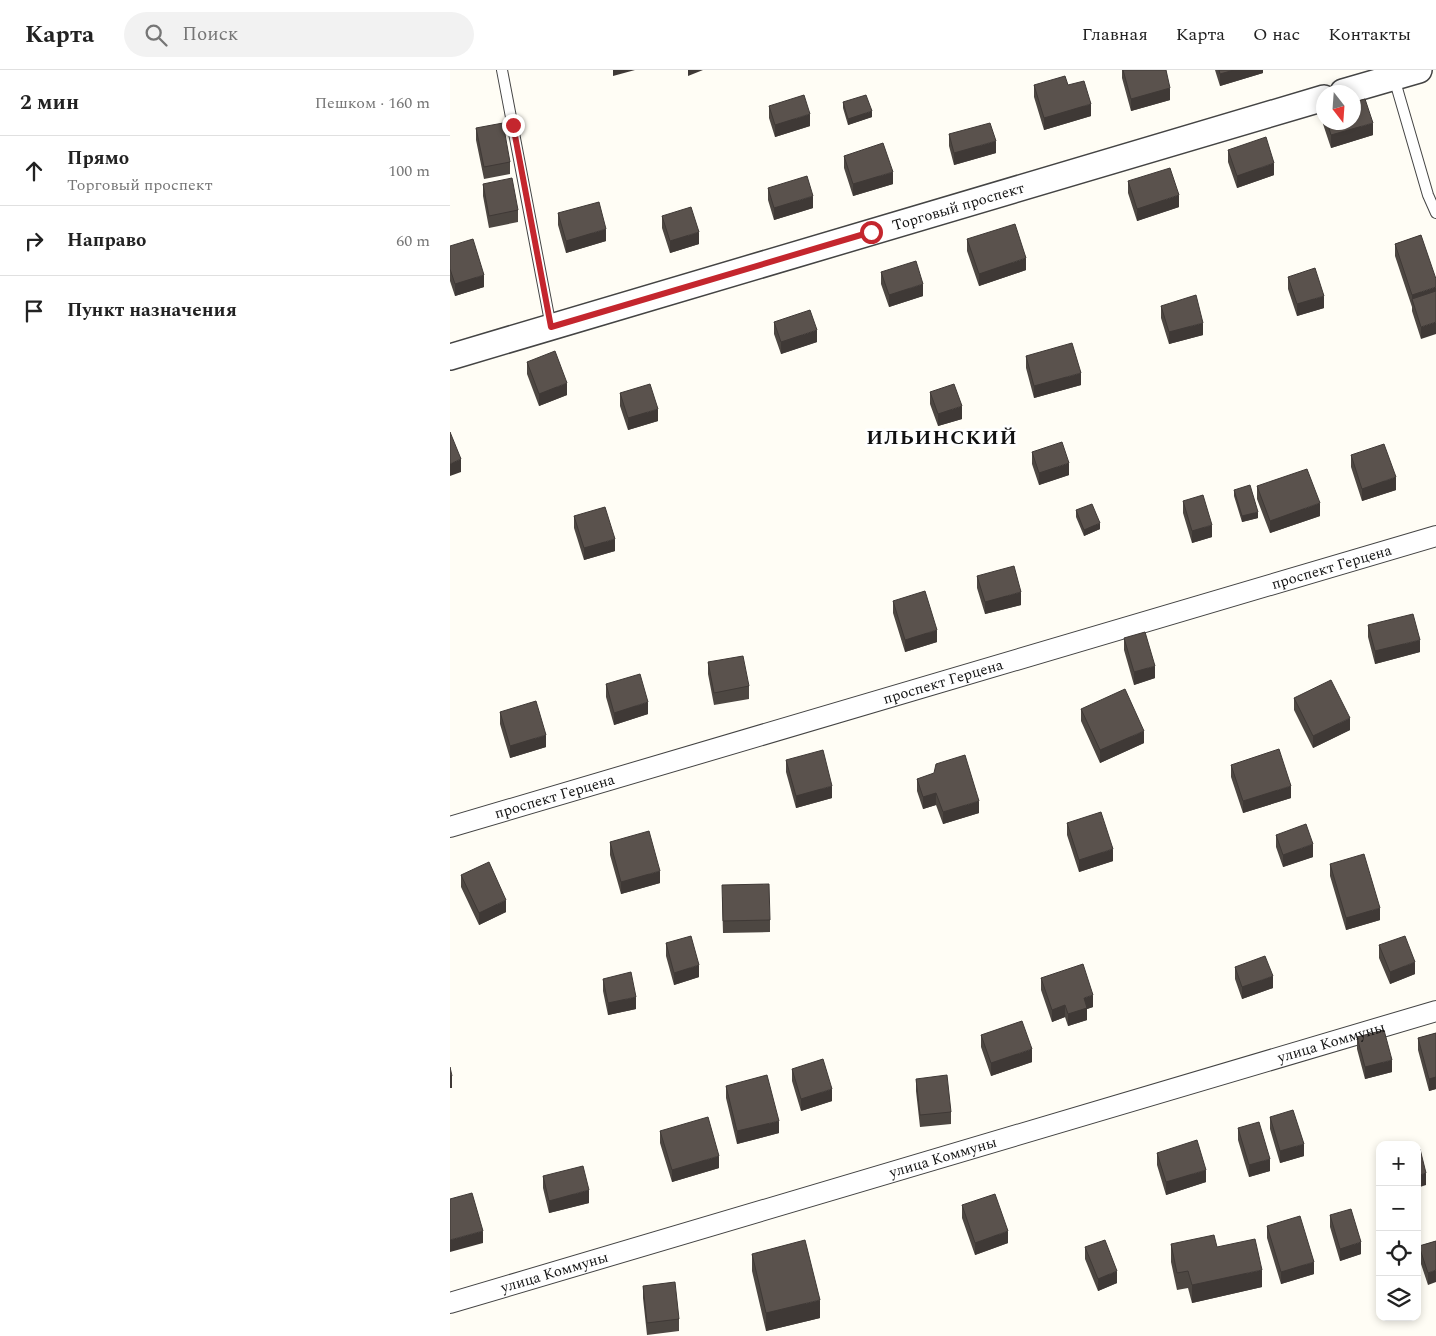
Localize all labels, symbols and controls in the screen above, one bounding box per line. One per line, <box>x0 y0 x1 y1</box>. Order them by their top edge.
search box <box>124 12 474 57</box>
text: Карта <box>25 17 94 53</box>
text: Поиск <box>182 20 238 49</box>
icon: search <box>142 21 170 49</box>
text: Главная <box>1082 21 1148 48</box>
text: Карта <box>1176 21 1225 48</box>
text: О нас <box>1253 21 1300 48</box>
text: Контакты <box>1328 21 1411 48</box>
north arrow <box>1316 85 1361 130</box>
text: 2 мин <box>20 87 79 119</box>
text: Пешком · 160 m <box>315 91 430 115</box>
route end <box>502 114 525 137</box>
text: Прямо <box>67 144 129 173</box>
icon: ahead <box>20 157 48 185</box>
text: 100 m <box>388 159 430 183</box>
text: Торговый проспект <box>67 173 213 197</box>
street label: Торговый проспект <box>890 176 1027 237</box>
route start <box>860 221 883 244</box>
text: Направо <box>67 226 146 255</box>
icon: right <box>20 227 48 255</box>
text: 60 m <box>396 229 430 253</box>
text: Пункт назначения <box>67 296 237 325</box>
icon: arrive <box>20 297 48 325</box>
district label: ИЛЬИНСКИЙ <box>866 423 1018 453</box>
street label: проспект Герцена <box>1269 539 1395 596</box>
street label: проспект Герцена <box>880 653 1007 711</box>
street label: проспект Герцена <box>492 768 618 825</box>
street label: улица Коммуны <box>1274 1016 1388 1070</box>
street label: улица Коммуны <box>885 1131 1000 1185</box>
map controls <box>1376 1141 1421 1321</box>
button: + <box>1376 1141 1421 1186</box>
button: − <box>1376 1186 1421 1231</box>
button: locate <box>1376 1231 1421 1276</box>
street label: улица Коммуны <box>497 1246 611 1300</box>
button: layers <box>1376 1276 1421 1321</box>

